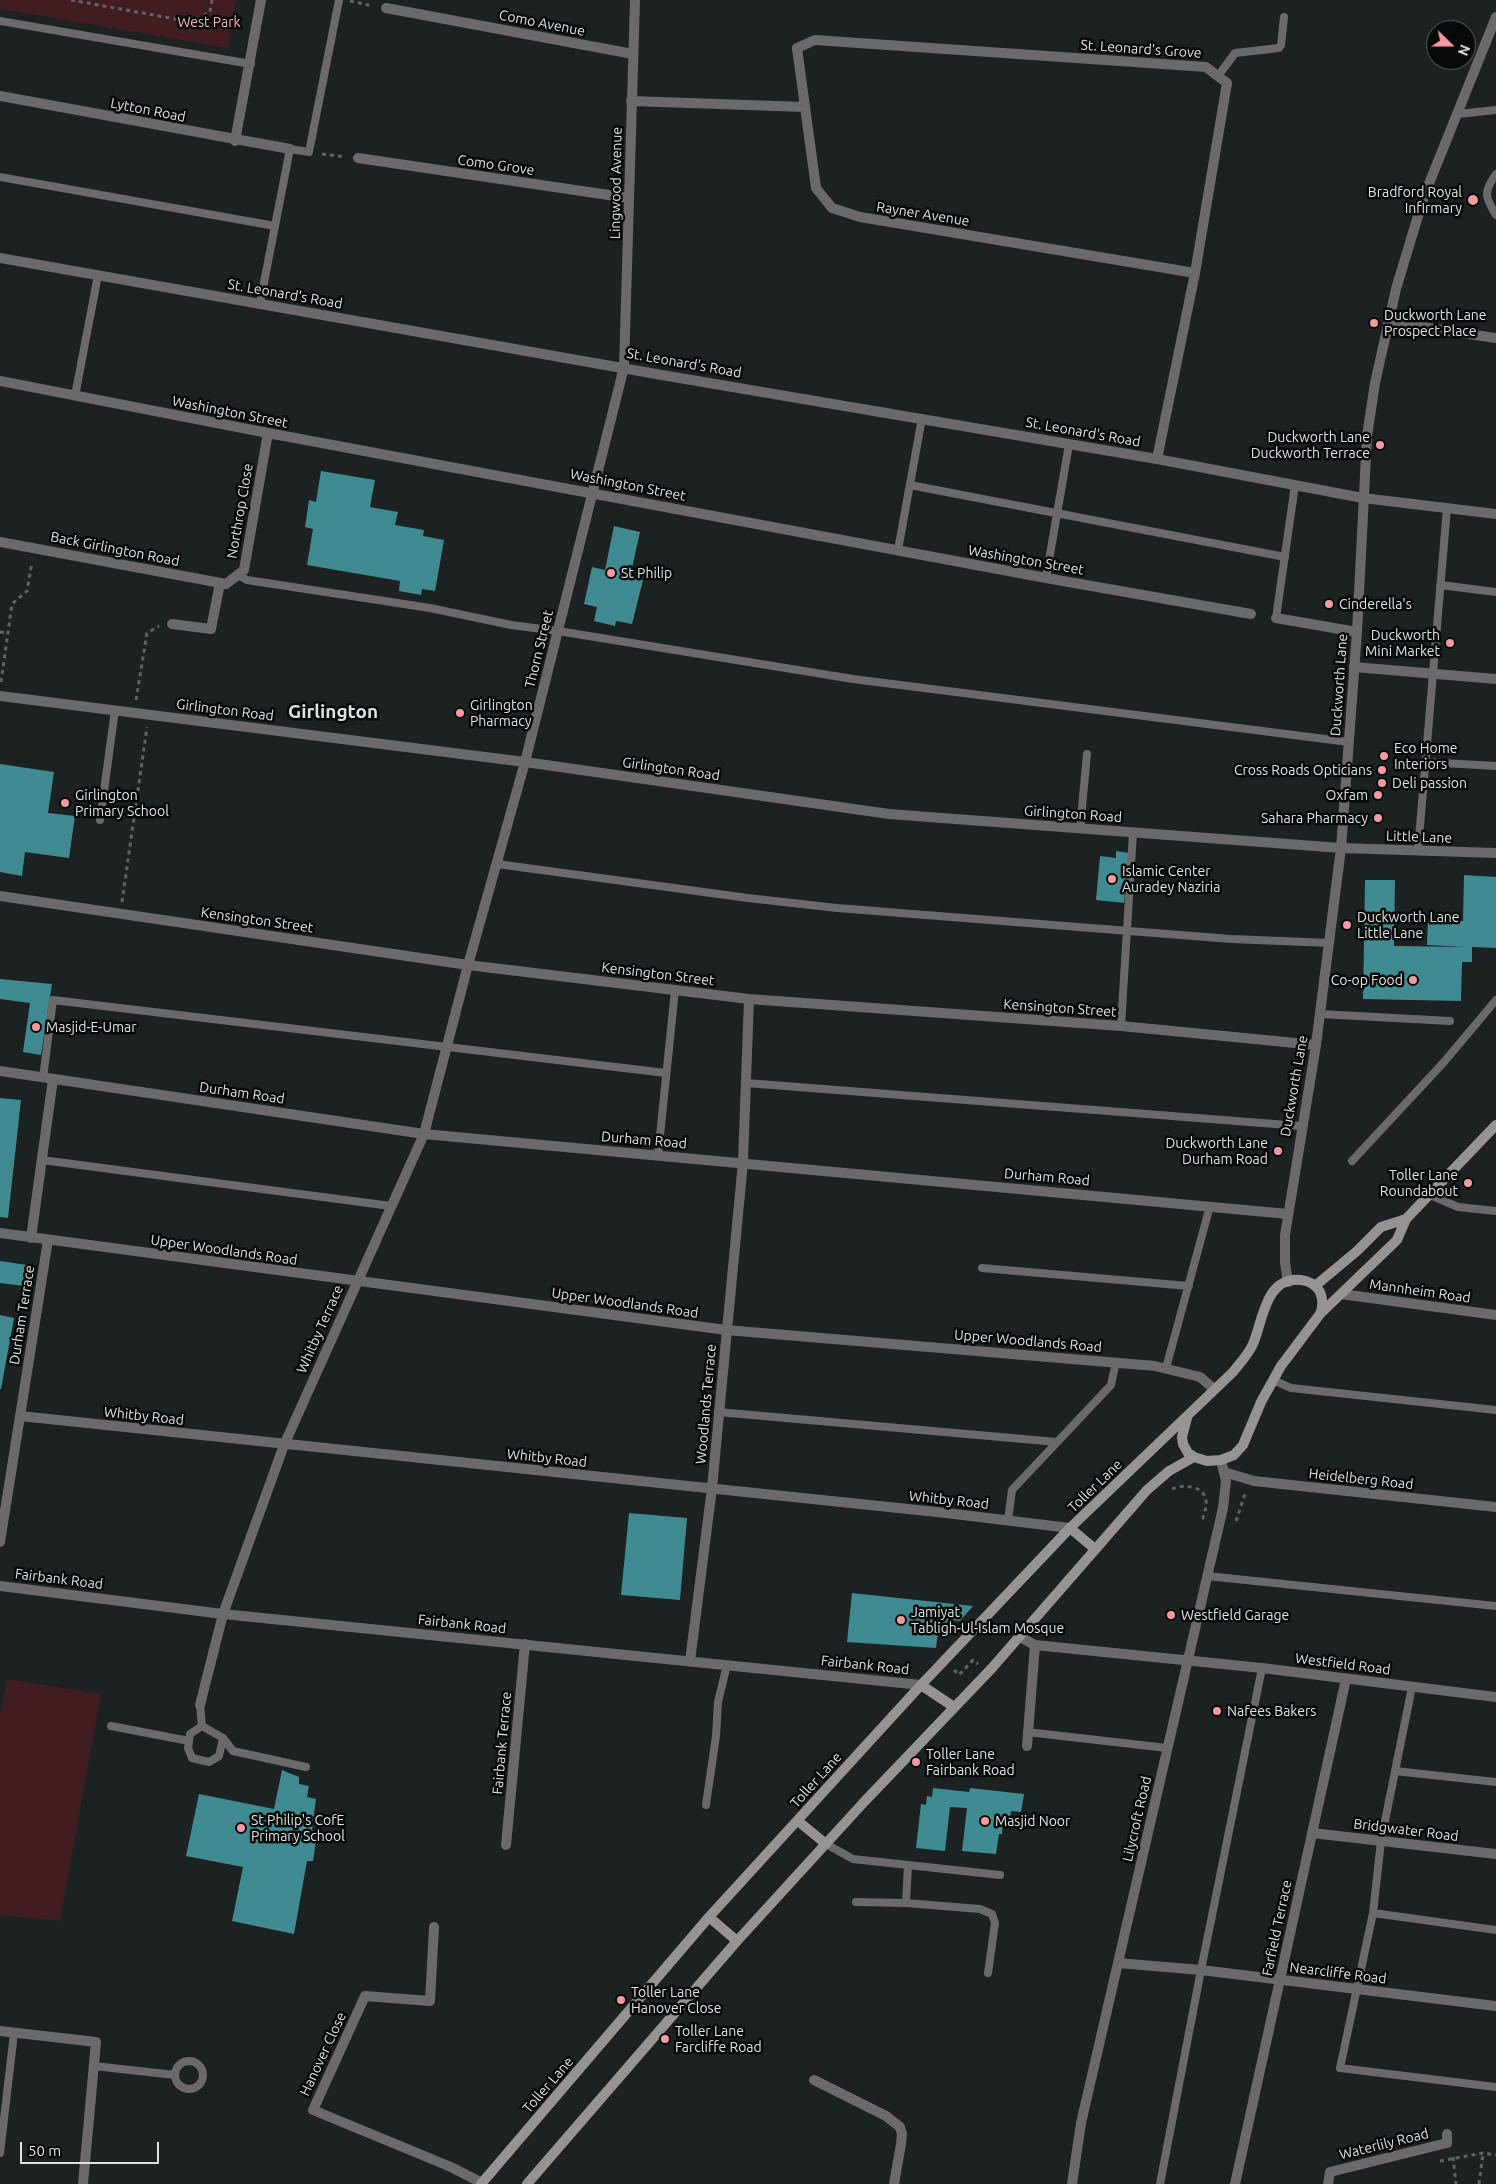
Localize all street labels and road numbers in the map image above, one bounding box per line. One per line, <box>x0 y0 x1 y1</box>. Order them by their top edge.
street label: Como Avenue <box>497 6 587 40</box>
street label: St. Leonard's Grove <box>1080 36 1202 62</box>
street label: Lytton Road <box>109 94 187 126</box>
street label: Lingwood Avenue <box>607 127 625 239</box>
street label: Como Grove <box>456 151 536 179</box>
street label: Rayner Avenue <box>875 198 971 230</box>
street label: St. Leonard's Road <box>226 276 344 312</box>
street label: St. Leonard's Road <box>625 345 743 381</box>
street label: Washington Street <box>171 393 289 431</box>
street label: St. Leonard's Road <box>1024 414 1142 450</box>
street label: Northrop Close <box>223 462 257 560</box>
street label: Washington Street <box>569 466 687 504</box>
street label: Back Girlington Road <box>49 528 181 570</box>
street label: Washington Street <box>967 542 1085 578</box>
street label: Thorn Street <box>521 608 557 690</box>
street label: Duckworth Lane <box>1327 633 1351 737</box>
street label: Girlington Road <box>175 696 275 724</box>
street label: Girlington Road <box>621 754 721 784</box>
street label: Girlington Road <box>1023 802 1123 826</box>
street label: Little Lane <box>1386 827 1452 847</box>
street label: Kensington Street <box>200 904 314 936</box>
street label: Kensington Street <box>601 959 715 989</box>
street label: Kensington Street <box>1003 996 1117 1020</box>
street label: Duckworth Lane <box>1277 1034 1311 1138</box>
street label: Durham Road <box>198 1079 286 1107</box>
street label: Durham Road <box>600 1128 688 1152</box>
street label: Durham Road <box>1003 1165 1091 1189</box>
street label: Upper Woodlands Road <box>149 1231 299 1269</box>
street label: Durham Terrace <box>6 1264 38 1366</box>
street label: Mannheim Road <box>1368 1276 1472 1306</box>
street label: Whitby Terrace <box>293 1282 347 1376</box>
street label: Upper Woodlands Road <box>550 1284 700 1322</box>
street label: Upper Woodlands Road <box>953 1326 1103 1356</box>
street label: Woodlands Terrace <box>692 1343 720 1465</box>
street label: Whitby Road <box>103 1403 185 1429</box>
street label: Whitby Road <box>506 1445 588 1471</box>
street label: Toller Lane <box>1064 1456 1126 1516</box>
street label: Heidelberg Road <box>1308 1465 1414 1493</box>
street label: Whitby Road <box>908 1487 990 1513</box>
street label: Fairbank Road <box>14 1565 104 1593</box>
street label: Fairbank Road <box>417 1611 507 1637</box>
street label: Westfield Road <box>1294 1650 1392 1678</box>
street label: Fairbank Road <box>820 1652 910 1678</box>
street label: Fairbank Terrace <box>489 1691 515 1795</box>
street label: Toller Lane <box>787 1749 845 1811</box>
street label: Lilycroft Road <box>1119 1775 1155 1863</box>
street label: Bridgwater Road <box>1352 1815 1460 1845</box>
street label: Farfield Terrace <box>1259 1878 1295 1978</box>
street label: Nearcliffe Road <box>1289 1959 1387 1987</box>
street label: Hanover Close <box>296 2009 350 2099</box>
street label: Toller Lane <box>519 2053 577 2117</box>
street label: Waterlily Road <box>1338 2125 1430 2163</box>

